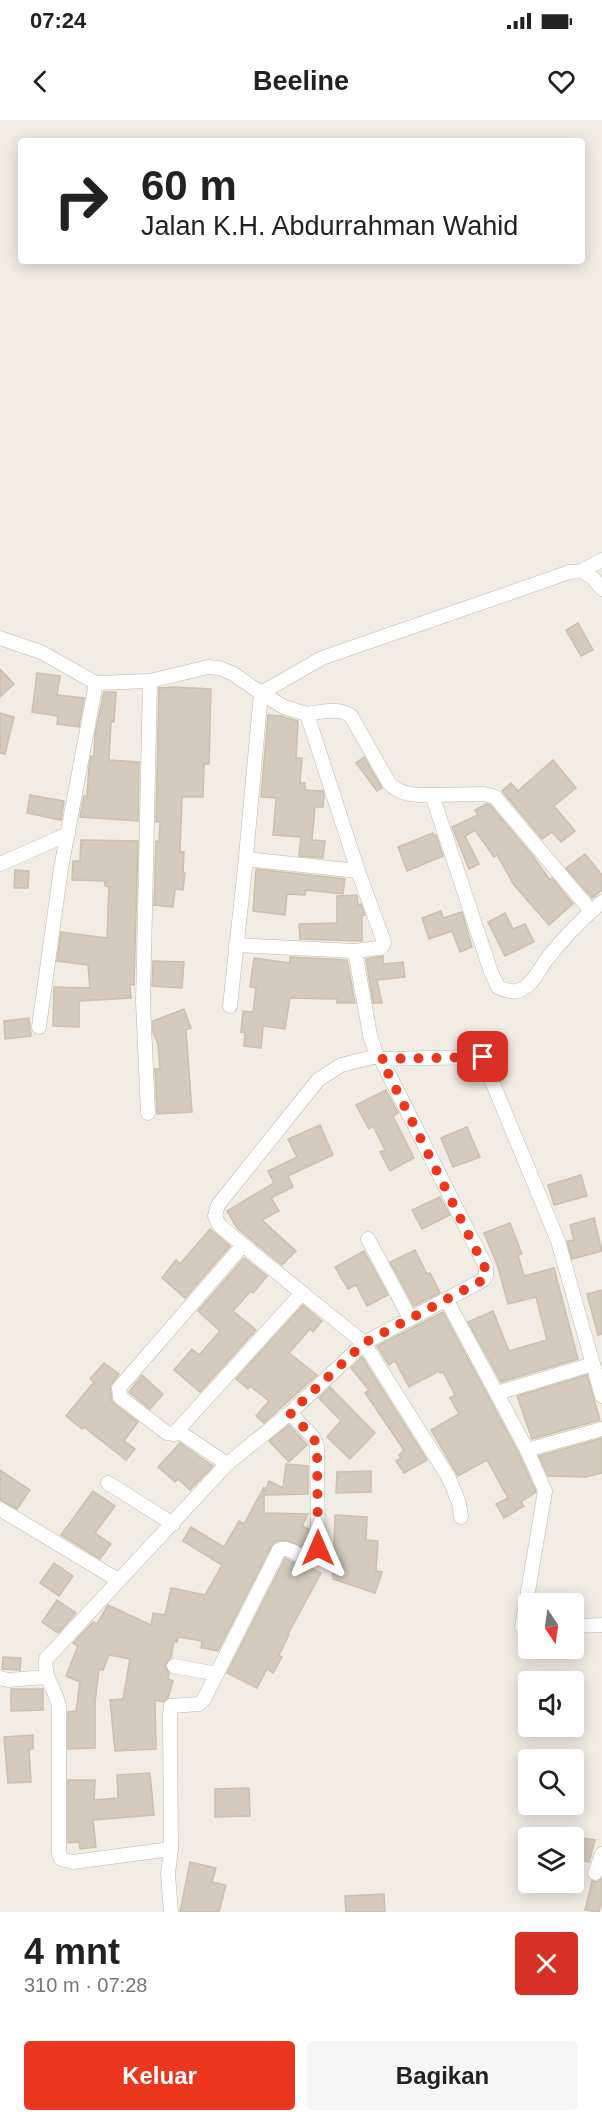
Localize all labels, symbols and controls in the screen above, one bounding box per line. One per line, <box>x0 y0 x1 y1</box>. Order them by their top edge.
text: 07:24 <box>30 8 86 33</box>
icon: back <box>24 65 57 98</box>
icon: heart <box>545 65 578 98</box>
text: Beeline <box>253 66 349 96</box>
icon: right <box>42 162 120 240</box>
text: 60 m <box>141 162 237 209</box>
text: Jalan K.H. Abdurrahman Wahid <box>141 211 518 241</box>
pin <box>457 1031 508 1082</box>
icon: arrive <box>466 1040 499 1073</box>
position arrow <box>286 1516 350 1580</box>
north arrow <box>518 1593 584 1659</box>
map controls <box>518 1593 584 1893</box>
button: sound <box>518 1671 584 1737</box>
button: search <box>518 1749 584 1815</box>
button: layers <box>518 1827 584 1893</box>
text: 4 mnt <box>24 1931 120 1972</box>
button: close <box>515 1932 578 1995</box>
text: 310 m · 07:28 <box>24 1974 147 1996</box>
button: Keluar <box>24 2041 295 2110</box>
button: Bagikan <box>307 2041 578 2110</box>

